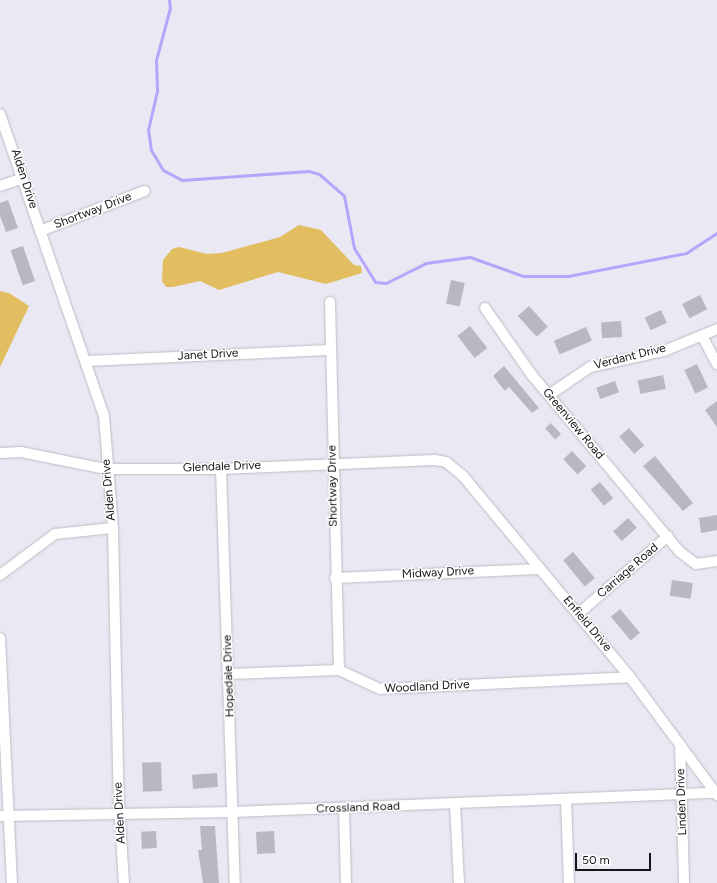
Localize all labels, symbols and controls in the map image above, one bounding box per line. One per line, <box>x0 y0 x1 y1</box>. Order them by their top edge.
street label: Alden Drive <box>8 147 40 211</box>
street label: Shortway Drive <box>52 190 134 232</box>
street label: Verdant Drive <box>593 341 667 373</box>
street label: Janet Drive <box>177 346 239 364</box>
street label: Greenview Road <box>539 386 607 462</box>
street label: Shortway Drive <box>325 445 341 527</box>
street label: Glendale Drive <box>183 458 261 476</box>
street label: Alden Drive <box>99 459 119 521</box>
street label: Carriage Road <box>595 541 661 601</box>
street label: Midway Drive <box>402 564 474 582</box>
street label: Enfield Drive <box>560 593 614 655</box>
street label: Hopedale Drive <box>220 634 238 718</box>
street label: Woodland Drive <box>384 678 470 696</box>
street label: Linden Drive <box>674 768 690 836</box>
street label: Alden Drive <box>111 782 129 844</box>
street label: Crossland Road <box>316 799 400 817</box>
scale bar <box>577 845 653 871</box>
text: 50 m <box>582 853 610 867</box>

